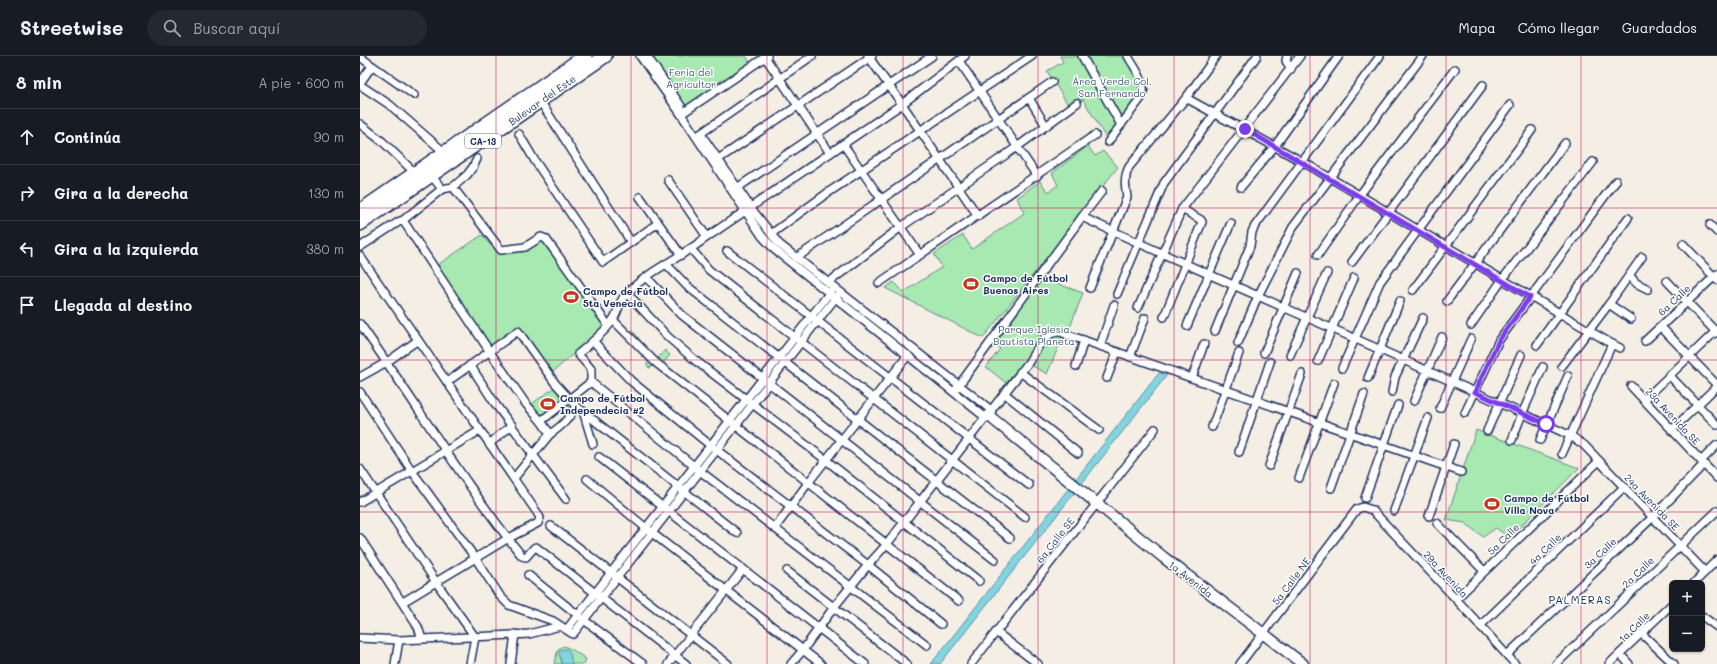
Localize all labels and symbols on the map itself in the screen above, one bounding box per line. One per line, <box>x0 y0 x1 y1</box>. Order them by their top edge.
park label: Feria del Agricultor <box>666 65 716 91</box>
street label: Bulevar del Este <box>505 71 579 129</box>
park label: Área Verde Col. San Fernando <box>1072 74 1152 100</box>
route end <box>1236 120 1254 138</box>
road number: CA-13 <box>465 134 501 148</box>
place label: Campo de Fútbol Buenos Aires <box>983 271 1068 297</box>
sports icon: Campo de Fútbol Buenos Aires <box>962 275 980 293</box>
street label: 6a Calle <box>1655 281 1693 319</box>
place label: Campo de Fútbol 5ta Venecia <box>583 284 668 310</box>
sports icon: Campo de Fútbol 5ta Venecia <box>562 288 580 306</box>
park label: Parque Iglesia Bautista Planeta <box>993 322 1075 348</box>
street label: 23a Avenida SE <box>1643 384 1704 448</box>
place label: Campo de Fútbol Independecia #2 <box>560 391 645 417</box>
sports icon: Campo de Fútbol Independecia #2 <box>539 395 557 413</box>
route start <box>1537 415 1555 433</box>
street label: 24a Avenida SE <box>1621 471 1683 534</box>
place label: Campo de Fútbol Villa Nova <box>1504 491 1589 517</box>
sports icon: Campo de Fútbol Villa Nova <box>1483 495 1501 513</box>
street label: 6a Calle SE <box>1033 514 1077 566</box>
street label: 5a Calle <box>1484 520 1522 558</box>
street label: 4a Calle <box>1526 530 1564 568</box>
street label: 3a Calle <box>1581 534 1619 572</box>
street label: 29a Avenida <box>1421 547 1471 601</box>
street label: 2a Calle <box>1619 553 1657 591</box>
street label: 5a Calle NE <box>1269 554 1314 608</box>
street label: 1a Avenida <box>1166 557 1216 601</box>
district label: PALMERAS <box>1548 592 1612 607</box>
street label: 1a Calle <box>1615 609 1653 645</box>

